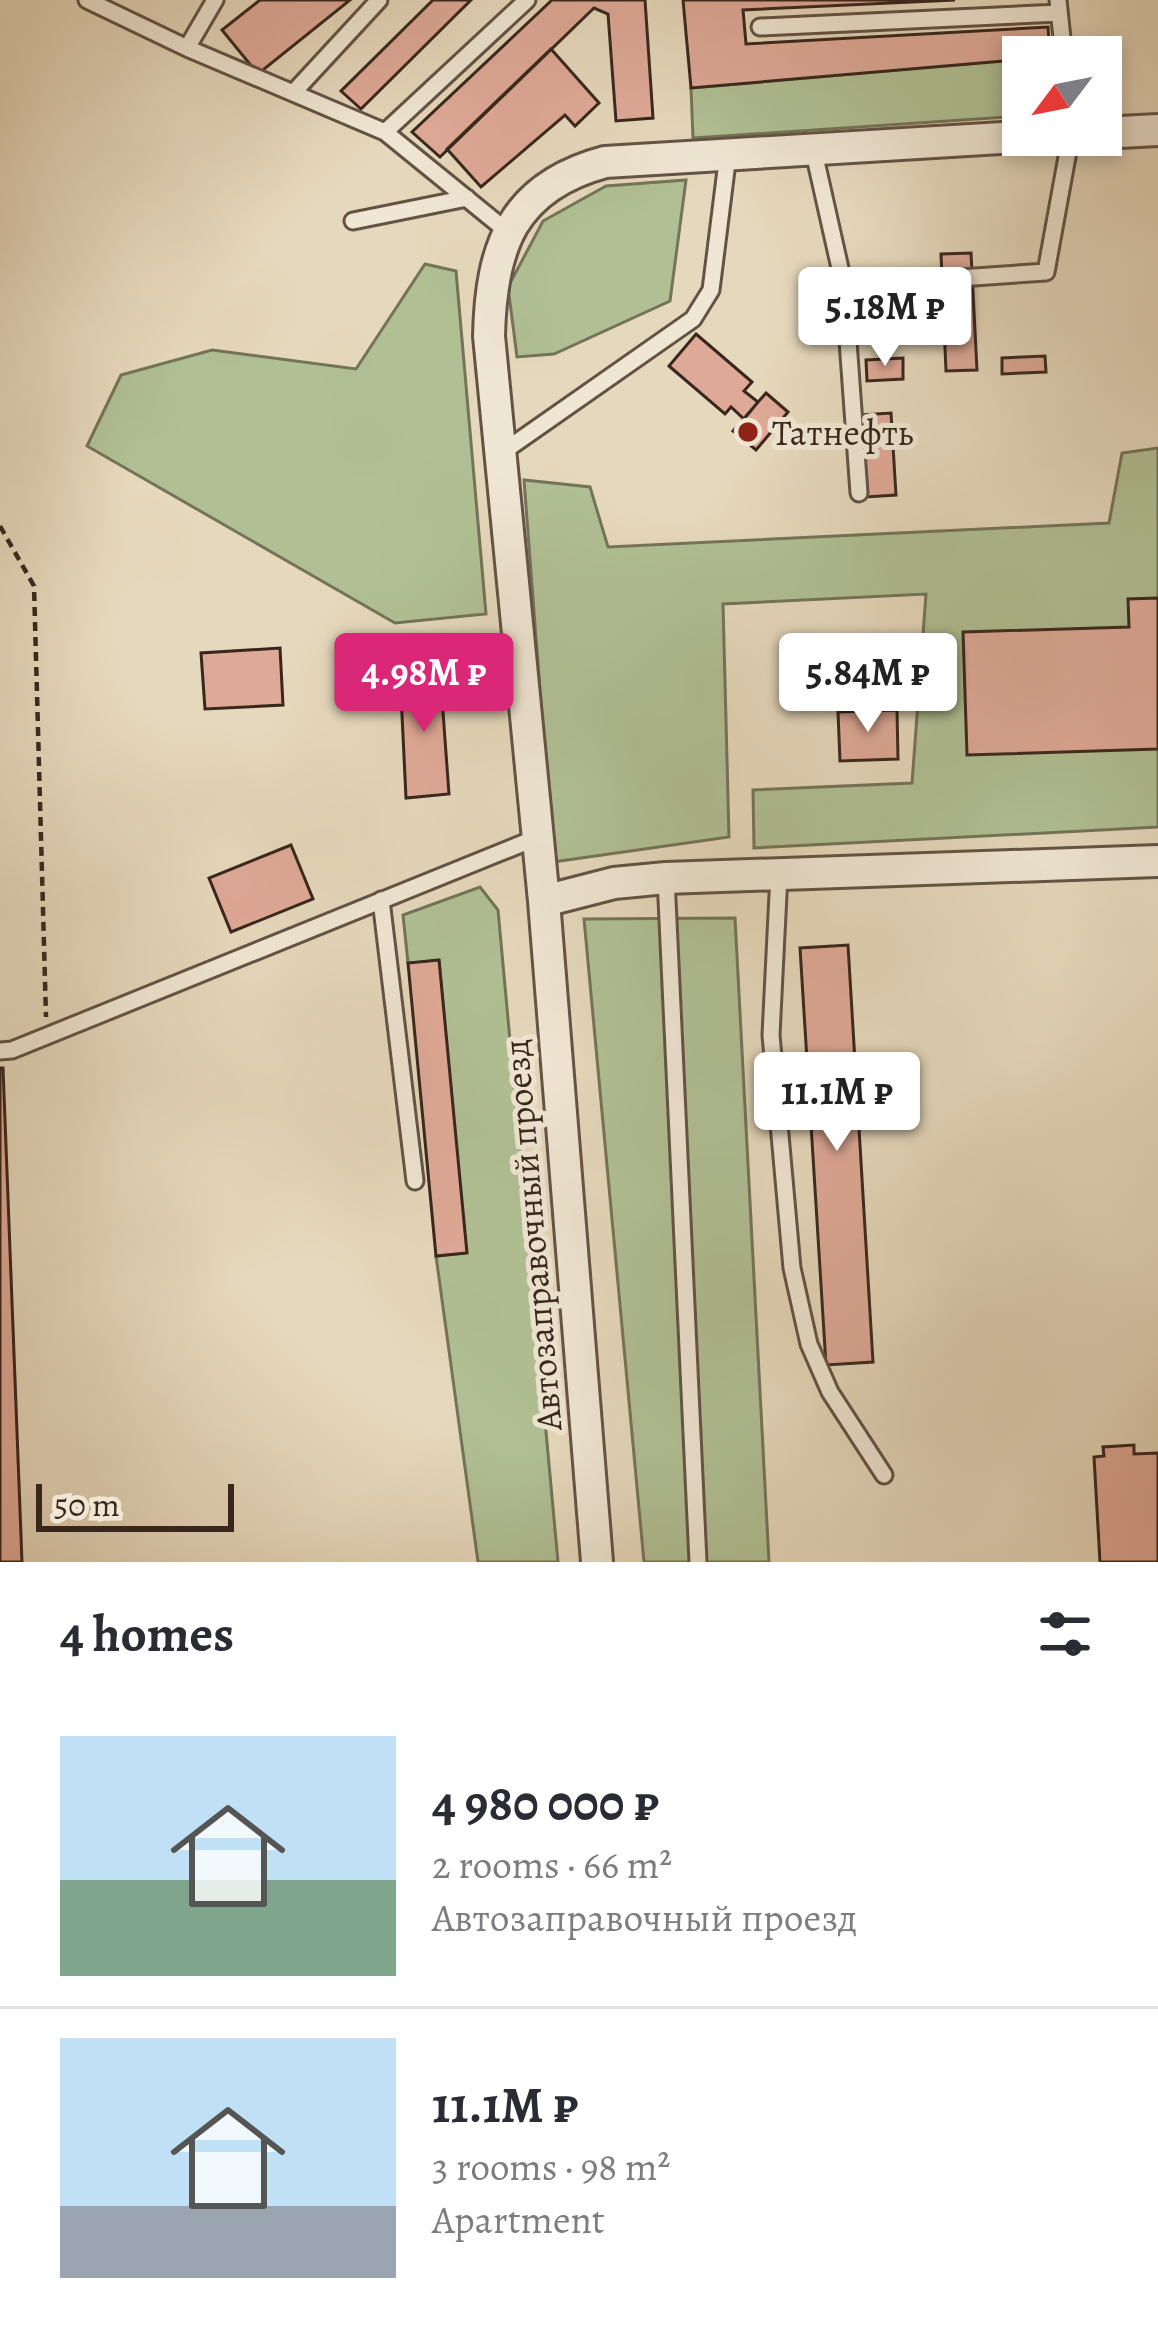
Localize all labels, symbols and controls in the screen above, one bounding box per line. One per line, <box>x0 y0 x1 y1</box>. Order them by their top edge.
north arrow <box>1002 36 1122 156</box>
map controls <box>1002 36 1122 156</box>
pin: 5.18M ₽ <box>774 267 996 369</box>
text: 5.18M ₽ <box>825 279 945 332</box>
place label: Татнефть <box>772 408 914 457</box>
marker: Татнефть <box>735 419 761 445</box>
pin: 4.98M ₽ <box>313 633 535 735</box>
pin: 5.84M ₽ <box>757 633 979 735</box>
text: 4.98M ₽ <box>361 645 487 698</box>
text: 5.84M ₽ <box>806 645 930 698</box>
street label: Автозаправочный проезд <box>490 1037 574 1434</box>
pin: 11.1M ₽ <box>726 1052 948 1154</box>
text: 11.1M ₽ <box>781 1064 893 1117</box>
scale bar <box>36 1478 234 1531</box>
text: 50 m <box>54 1482 120 1527</box>
text: 4 homes <box>60 1599 234 1669</box>
icon: filters <box>1032 1601 1098 1667</box>
text: 4 980 000 ₽ <box>432 1768 659 1838</box>
icon: home <box>156 1784 300 1928</box>
text: 2 rooms · 66 m² <box>432 1838 672 1891</box>
text: Автозаправочный проезд <box>432 1891 857 1944</box>
text: 11.1M ₽ <box>432 2070 578 2140</box>
icon: home <box>156 2086 300 2230</box>
text: 3 rooms · 98 m² <box>432 2140 670 2193</box>
text: Apartment <box>432 2193 605 2246</box>

